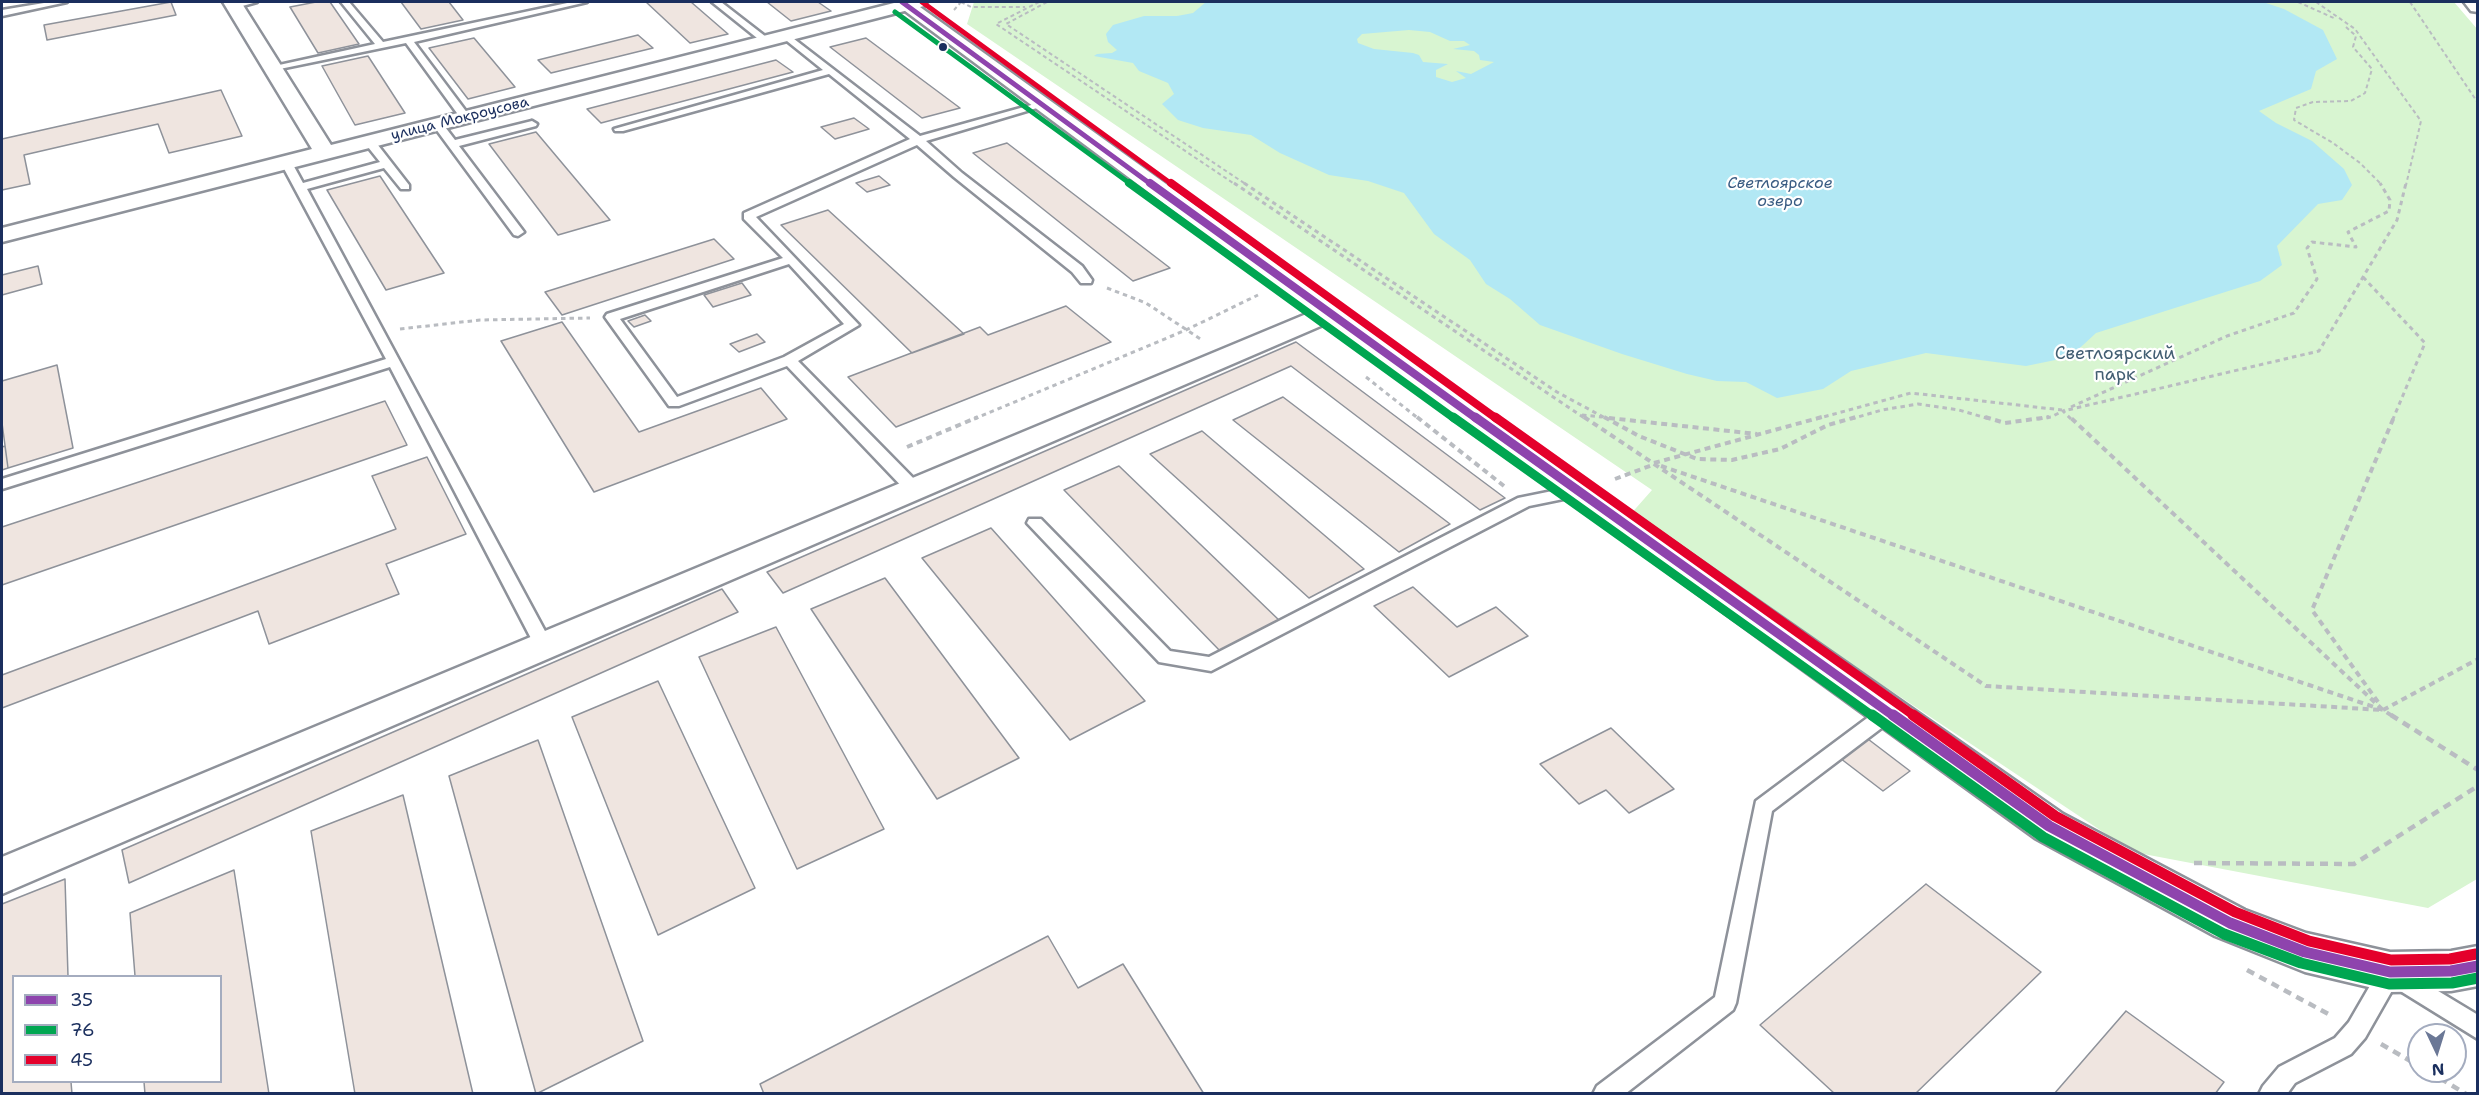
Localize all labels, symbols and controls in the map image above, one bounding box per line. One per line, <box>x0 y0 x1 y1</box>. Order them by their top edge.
unlabelled marker <box>937 41 949 53</box>
street label: улица Мокроусова <box>389 93 531 145</box>
water label: Светлоярское озеро <box>1727 174 1833 212</box>
park label: Светлоярский парк <box>2055 343 2175 386</box>
legend <box>12 975 222 1083</box>
text: 35 <box>70 988 93 1012</box>
text: 76 <box>70 1018 94 1042</box>
north arrow <box>2407 1023 2467 1083</box>
text: 45 <box>70 1048 93 1072</box>
text: N <box>2431 1059 2445 1080</box>

